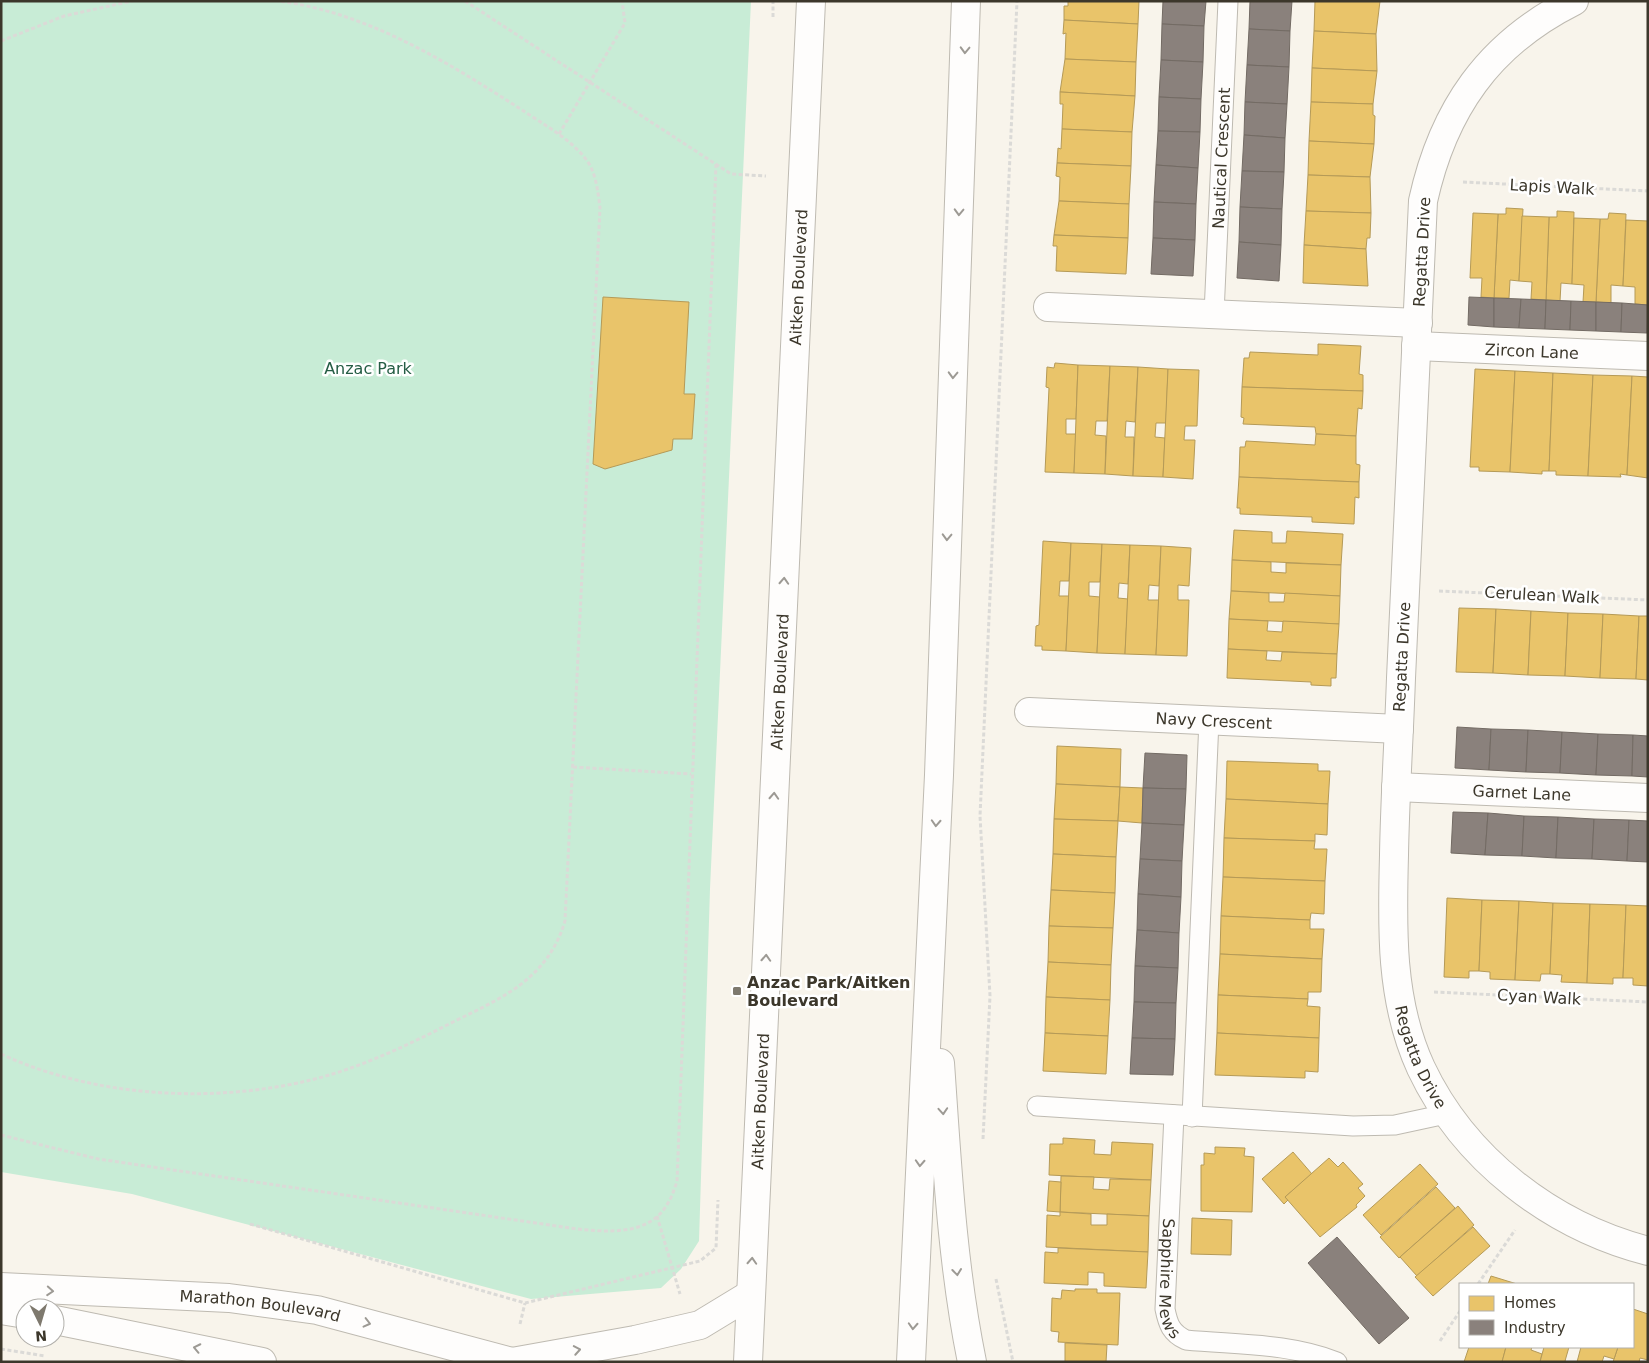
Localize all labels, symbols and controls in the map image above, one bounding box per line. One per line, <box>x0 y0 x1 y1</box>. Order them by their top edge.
one-way arrow <box>959 46 970 54</box>
street label: Nautical Crescent <box>1208 87 1234 229</box>
street label: Lapis Walk <box>1509 175 1596 199</box>
street label: Regatta Drive <box>1410 196 1434 308</box>
street label: Aitken Boulevard <box>786 209 811 346</box>
one-way arrow <box>953 209 964 217</box>
street label: Zircon Lane <box>1484 339 1579 363</box>
park label: Anzac Park <box>324 359 413 378</box>
one-way arrow <box>948 372 958 379</box>
one-way arrow <box>942 534 952 541</box>
one-way arrow <box>779 577 790 585</box>
street label: Cerulean Walk <box>1484 582 1601 608</box>
street label: Regatta Drive <box>1390 601 1414 713</box>
street label: Aitken Boulevard <box>767 613 792 750</box>
street label: Navy Crescent <box>1155 708 1272 733</box>
street label: Garnet Lane <box>1472 781 1572 804</box>
one-way arrow <box>769 792 780 800</box>
one-way arrow <box>931 820 942 828</box>
one-way arrow <box>761 954 772 962</box>
place label: Anzac Park/Aitken Boulevard <box>747 973 910 1010</box>
marker: Anzac Park/Aitken Boulevard <box>731 985 743 997</box>
street label: Cyan Walk <box>1497 985 1582 1009</box>
street label: Regatta Drive <box>1392 1004 1451 1112</box>
street label: Aitken Boulevard <box>747 1033 773 1170</box>
one-way arrow <box>938 1107 949 1115</box>
one-way arrow <box>915 1160 926 1168</box>
street label: Sapphire Mews <box>1156 1218 1185 1342</box>
one-way arrow <box>747 1256 758 1264</box>
one-way arrow <box>951 1269 962 1277</box>
legend <box>1459 1283 1634 1348</box>
one-way arrow <box>46 1285 54 1296</box>
street label: Marathon Boulevard <box>179 1286 343 1325</box>
text: Homes <box>1504 1294 1556 1312</box>
north arrow <box>15 1298 65 1348</box>
one-way arrow <box>363 1317 372 1328</box>
text: Industry <box>1504 1319 1566 1337</box>
one-way arrow <box>907 1322 918 1330</box>
text: N <box>35 1327 48 1344</box>
one-way arrow <box>193 1343 202 1354</box>
one-way arrow <box>573 1345 581 1356</box>

